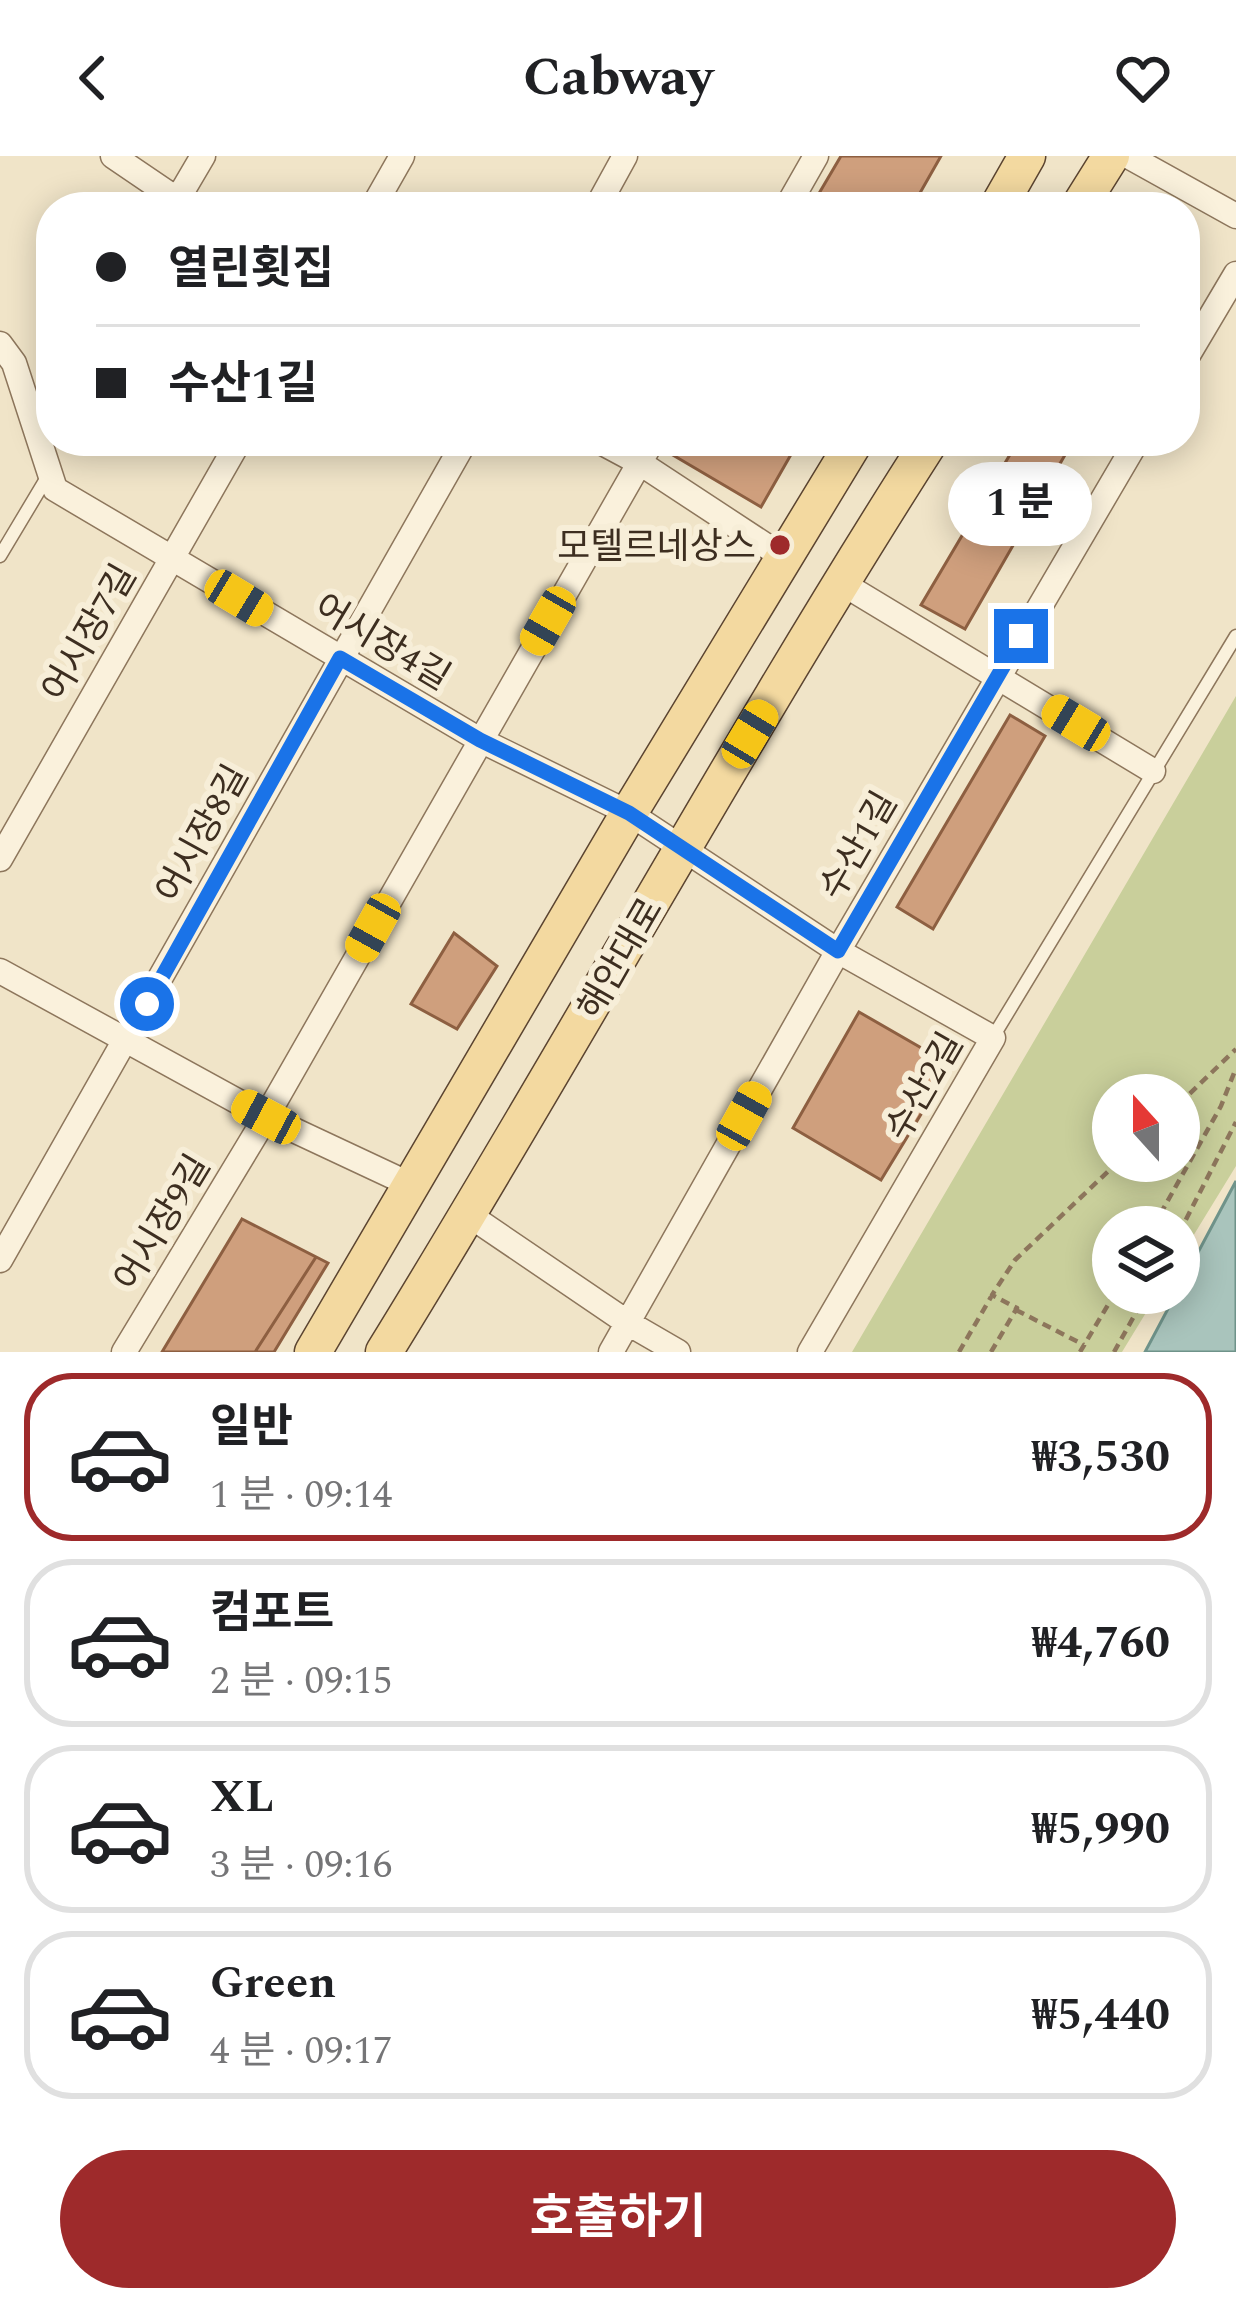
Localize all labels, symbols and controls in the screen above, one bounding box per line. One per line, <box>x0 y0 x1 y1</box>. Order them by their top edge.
text: Cabway <box>523 37 713 119</box>
icon: back <box>60 45 126 111</box>
icon: heart <box>1110 45 1176 111</box>
text: 열린횟집 <box>168 235 334 304</box>
text: 수산1길 <box>168 350 317 419</box>
callout: 1 분 <box>949 462 1093 546</box>
text: 1 분 <box>986 474 1054 533</box>
place label: 모텔르네상스 <box>557 520 756 575</box>
marker: 모텔르네상스 <box>767 532 793 558</box>
street label: 어시장7길 <box>29 554 152 712</box>
car <box>199 564 279 632</box>
street label: 어시장4길 <box>303 581 460 705</box>
car <box>514 581 582 661</box>
route end <box>994 609 1048 663</box>
car <box>1036 689 1116 757</box>
car <box>716 694 784 774</box>
street label: 어시장8길 <box>143 755 264 913</box>
street label: 수산1길 <box>806 782 912 911</box>
car <box>340 888 406 968</box>
street label: 해안대로 <box>564 888 678 1030</box>
route start <box>120 977 174 1031</box>
street label: 수산2길 <box>872 1023 978 1152</box>
north arrow <box>1092 1074 1200 1182</box>
map controls <box>1092 1074 1200 1314</box>
car <box>711 1076 777 1156</box>
car <box>226 1084 306 1150</box>
street label: 어시장9길 <box>101 1145 225 1302</box>
button: layers <box>1092 1206 1200 1314</box>
text: 일반 <box>210 1393 293 1462</box>
icon: car <box>66 1403 174 1511</box>
text: ₩3,530 <box>1032 1423 1170 1492</box>
text: 1 분 · 09:14 <box>210 1466 392 1525</box>
text: 컴포트 <box>210 1579 334 1648</box>
icon: car <box>66 1589 174 1697</box>
text: ₩4,760 <box>1032 1609 1170 1678</box>
text: 2 분 · 09:15 <box>210 1652 392 1711</box>
text: XL <box>210 1763 274 1832</box>
icon: car <box>66 1775 174 1883</box>
text: ₩5,990 <box>1032 1795 1170 1864</box>
text: 3 분 · 09:16 <box>210 1836 392 1895</box>
text: Green <box>210 1949 336 2018</box>
icon: car <box>66 1961 174 2069</box>
text: ₩5,440 <box>1032 1981 1170 2050</box>
text: 4 분 · 09:17 <box>210 2022 392 2081</box>
button: 호출하기 <box>60 2150 1176 2288</box>

